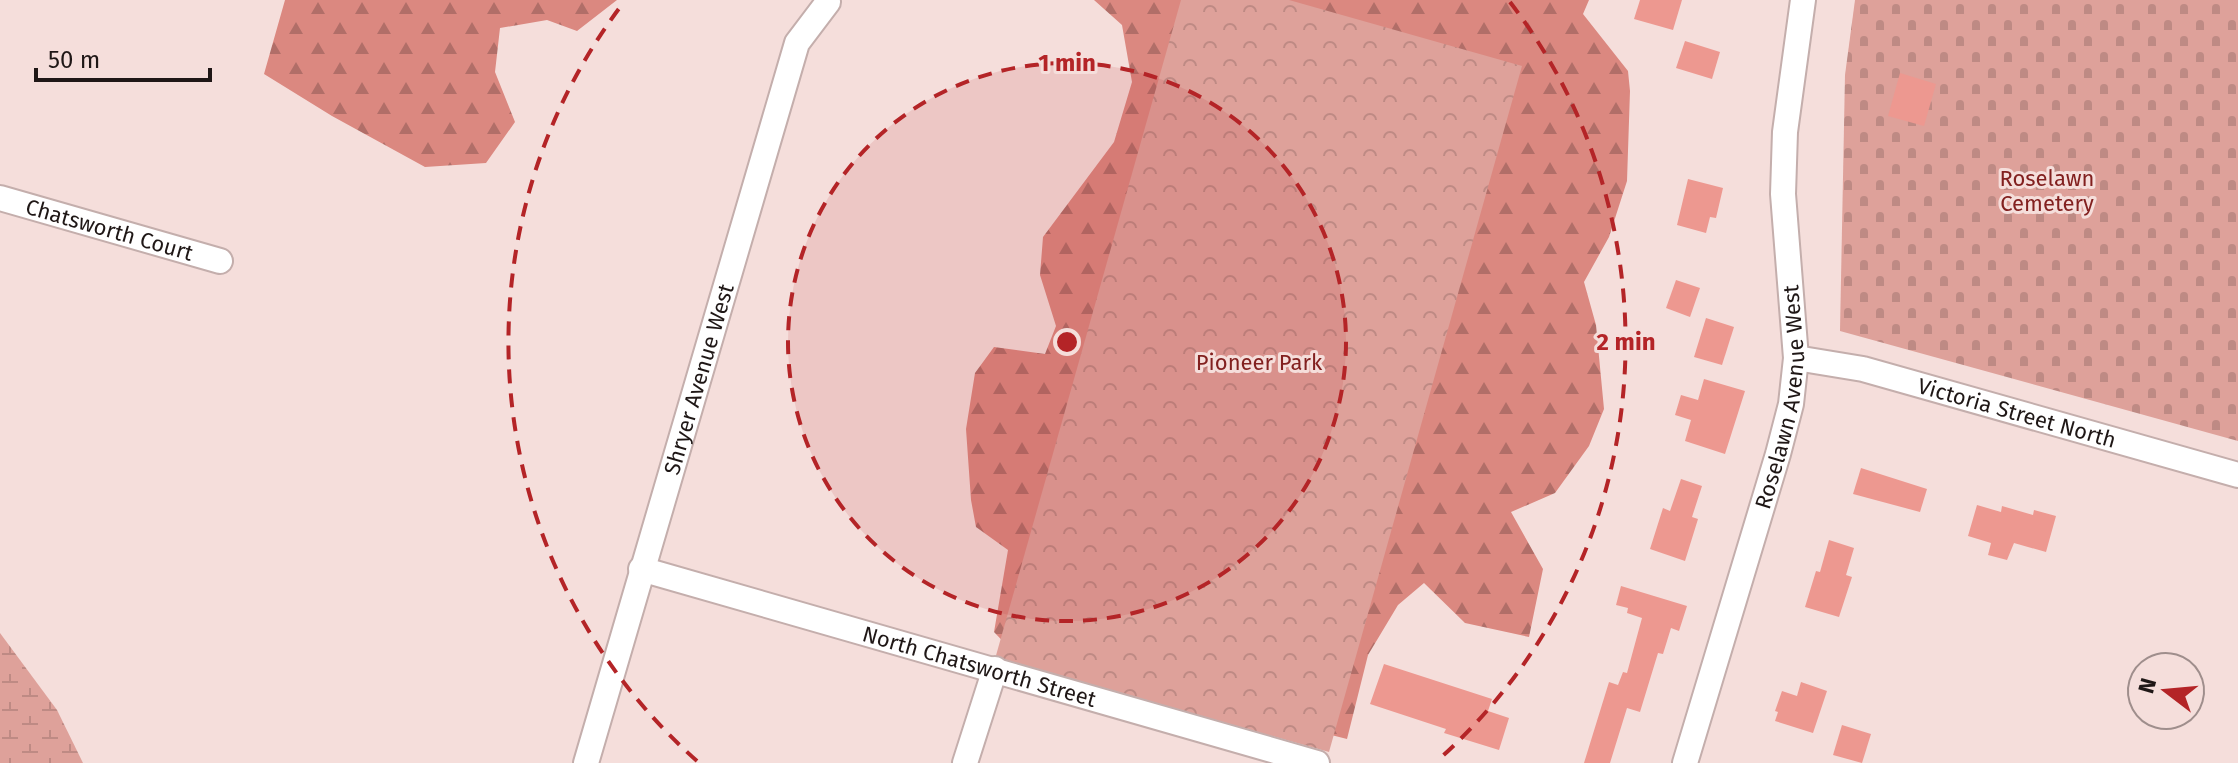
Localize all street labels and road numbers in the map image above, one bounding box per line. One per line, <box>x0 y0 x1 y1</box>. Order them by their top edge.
street label: Chatsworth Court <box>23 193 196 266</box>
street label: Shryer Avenue West <box>658 280 739 478</box>
street label: Roselawn Avenue West <box>1749 284 1810 512</box>
street label: Victoria Street North <box>1915 372 2119 453</box>
street label: North Chatsworth Street <box>859 620 1099 712</box>

